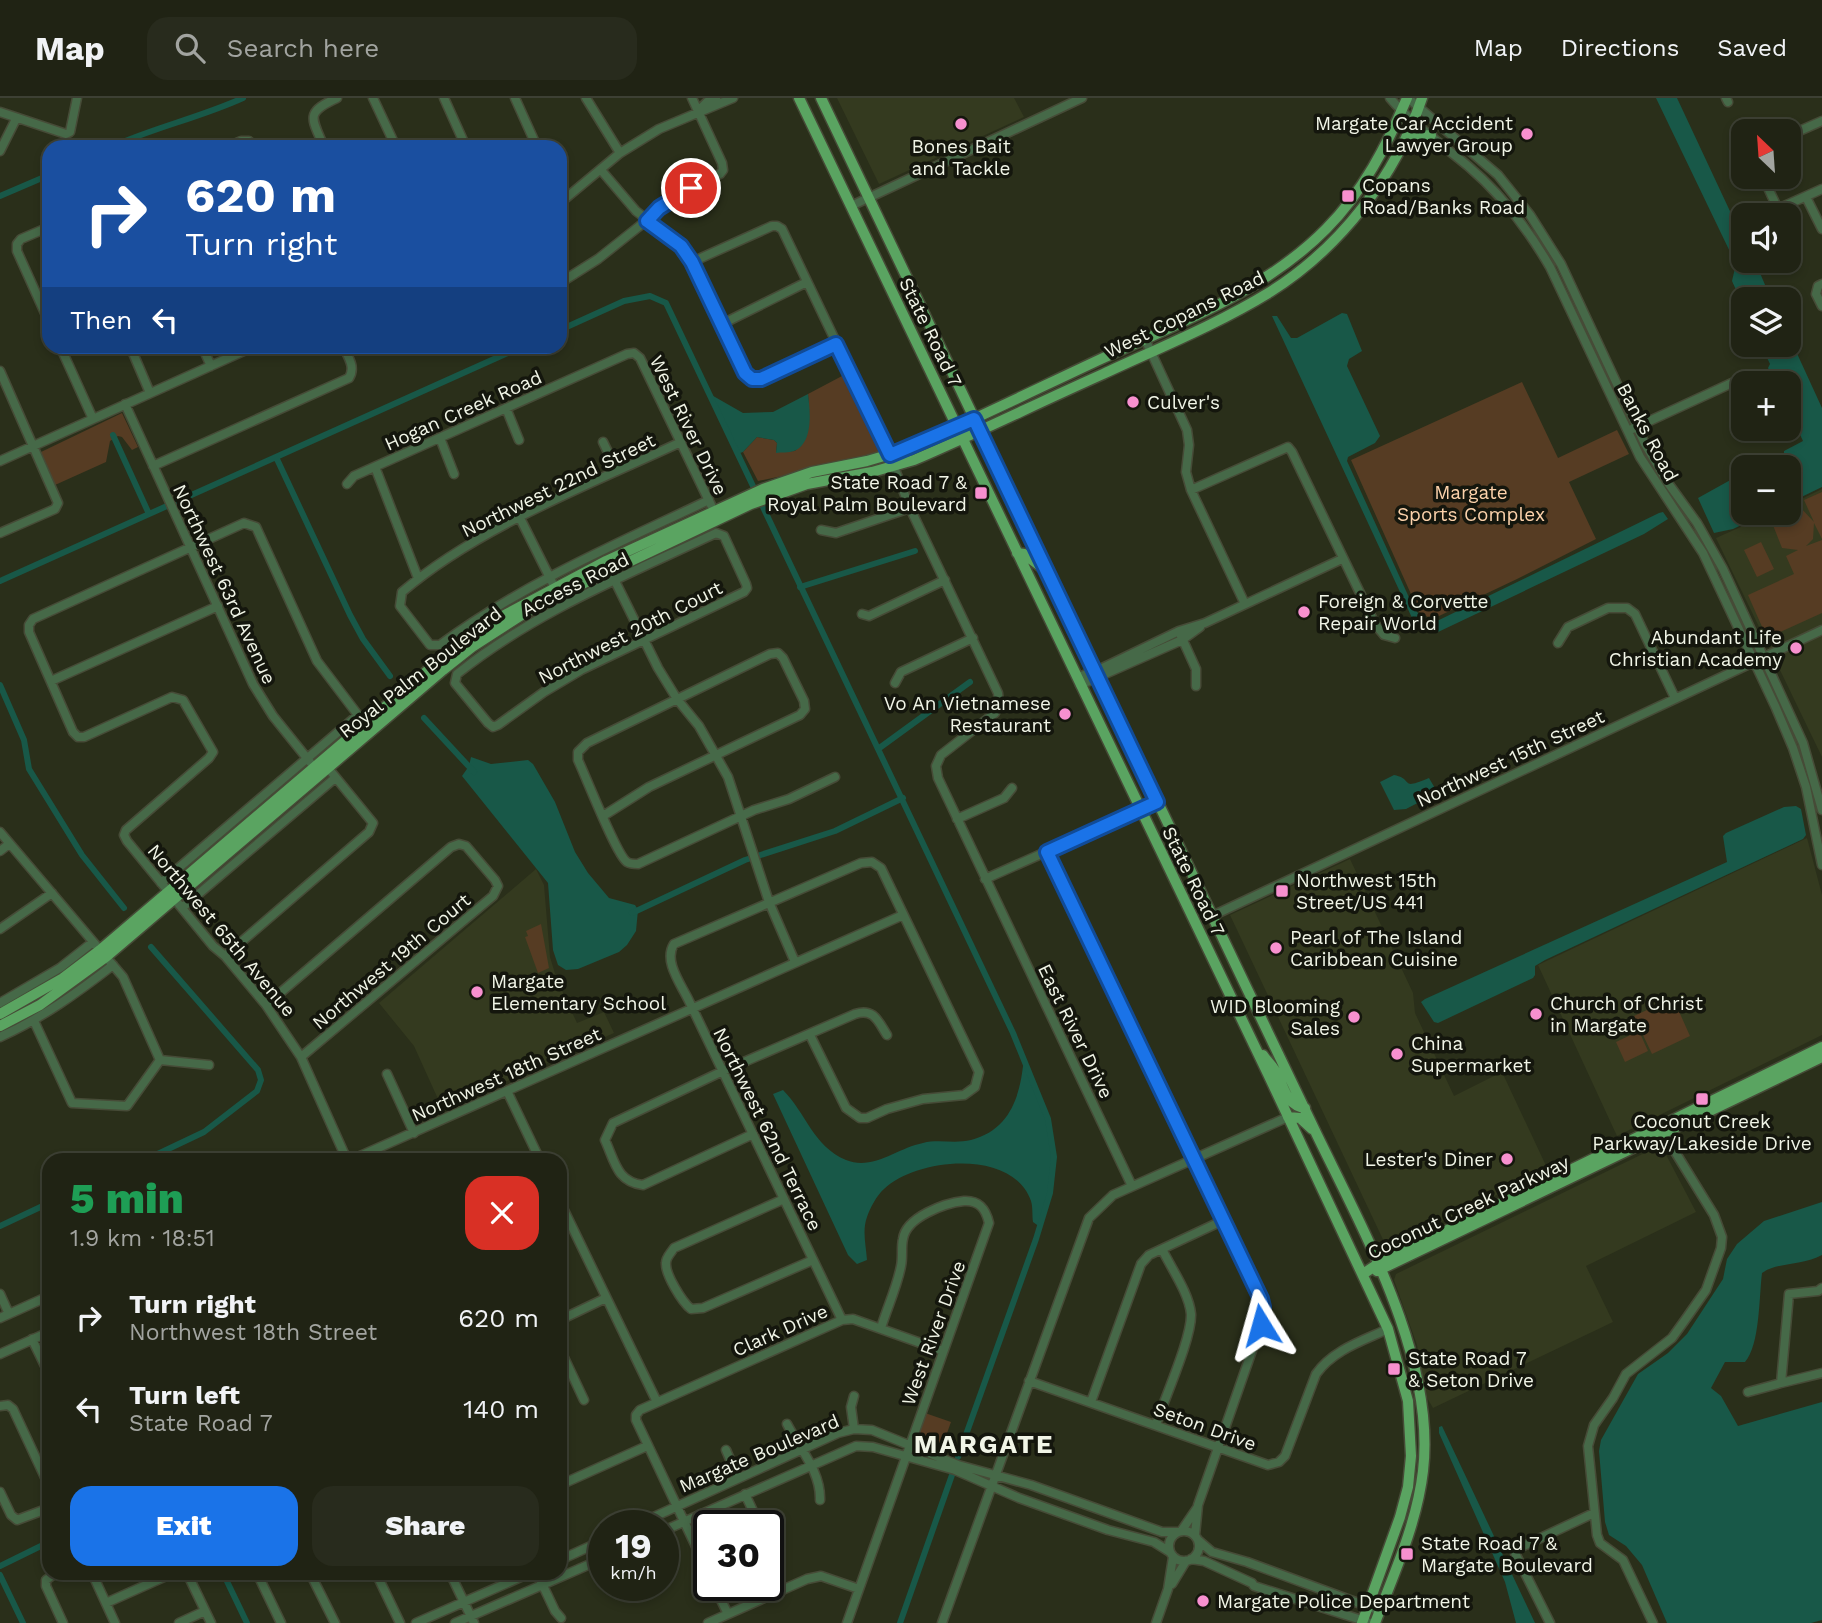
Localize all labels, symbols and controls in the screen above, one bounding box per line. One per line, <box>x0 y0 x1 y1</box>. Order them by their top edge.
search box <box>147 17 637 80</box>
text: Map <box>35 29 105 68</box>
icon: search <box>171 29 209 67</box>
text: Search here <box>227 33 379 63</box>
text: Map <box>1474 34 1523 62</box>
text: Directions <box>1561 34 1679 62</box>
text: Saved <box>1717 34 1787 62</box>
place label: Margate Car Accident Lawyer Group <box>1315 112 1513 157</box>
marker: Bones Bait and Tackle <box>953 116 969 132</box>
north arrow <box>1731 119 1801 189</box>
map controls <box>1731 119 1801 525</box>
marker: Margate Car Accident Lawyer Group <box>1519 126 1535 142</box>
place label: Bones Bait and Tackle <box>911 135 1011 180</box>
pin <box>661 158 721 218</box>
text: 620 m <box>185 166 336 224</box>
icon: right <box>70 168 161 259</box>
icon: arrive <box>672 169 710 207</box>
place label: Copans Road/Banks Road <box>1362 174 1525 219</box>
marker: Copans Road/Banks Road <box>1340 188 1356 204</box>
button: sound <box>1731 203 1801 273</box>
text: Turn right <box>185 225 337 263</box>
street label: West Copans Road <box>1101 266 1268 363</box>
street label: State Road 7 <box>894 274 967 391</box>
button: layers <box>1731 287 1801 357</box>
icon: left <box>146 301 184 339</box>
text: Then <box>70 305 132 335</box>
street label: West River Drive <box>645 352 732 499</box>
street label: Hogan Creek Road <box>381 365 545 456</box>
button: + <box>1731 371 1801 441</box>
street label: Banks Road <box>1612 379 1683 485</box>
place label: Culver's <box>1147 391 1220 414</box>
marker: Culver's <box>1125 394 1141 410</box>
street label: Northwest 22nd Street <box>458 429 659 542</box>
button: − <box>1731 455 1801 525</box>
place label: State Road 7 & Royal Palm Boulevard <box>767 471 967 516</box>
street label: Northwest 63rd Avenue <box>168 481 281 688</box>
park label: Margate Sports Complex <box>1397 481 1545 526</box>
marker: State Road 7 & Royal Palm Boulevard <box>973 485 989 501</box>
street label: Access Road <box>518 548 633 621</box>
street label: Northwest 20th Court <box>534 576 726 689</box>
place label: Foreign & Corvette Repair World <box>1318 590 1489 635</box>
street label: Royal Palm Boulevard <box>334 602 506 743</box>
marker: Foreign & Corvette Repair World <box>1296 604 1312 620</box>
place label: Abundant Life Christian Academy <box>1609 626 1782 671</box>
marker: Abundant Life Christian Academy <box>1788 640 1804 656</box>
place label: Vo An Vietnamese Restaurant <box>884 692 1051 737</box>
street label: Northwest 15th Street <box>1413 705 1608 812</box>
marker: Vo An Vietnamese Restaurant <box>1057 706 1073 722</box>
street label: State Road 7 <box>1157 823 1230 940</box>
street label: Northwest 65th Avenue <box>143 839 301 1021</box>
place label: Northwest 15th Street/US 441 <box>1296 869 1437 914</box>
marker: Northwest 15th Street/US 441 <box>1274 883 1290 899</box>
street label: Northwest 19th Court <box>308 889 475 1034</box>
place label: Pearl of The Island Caribbean Cuisine <box>1290 926 1462 971</box>
marker: Pearl of The Island Caribbean Cuisine <box>1268 940 1284 956</box>
street label: East River Drive <box>1033 960 1118 1102</box>
place label: Margate Elementary School <box>491 970 666 1015</box>
marker: Margate Elementary School <box>469 984 485 1000</box>
place label: Church of Christ in Margate <box>1550 992 1703 1037</box>
place label: WID Blooming Sales <box>1210 995 1341 1040</box>
marker: Church of Christ in Margate <box>1528 1006 1544 1022</box>
marker: WID Blooming Sales <box>1346 1009 1362 1025</box>
street label: Northwest 18th Street <box>408 1022 605 1127</box>
street label: Northwest 62nd Terrace <box>708 1024 827 1235</box>
place label: China Supermarket <box>1411 1032 1531 1077</box>
marker: China Supermarket <box>1389 1046 1405 1062</box>
marker: Coconut Creek Parkway/Lakeside Drive <box>1694 1091 1710 1107</box>
place label: Coconut Creek Parkway/Lakeside Drive <box>1592 1110 1812 1155</box>
place label: Lester's Diner <box>1364 1148 1493 1171</box>
street label: Coconut Creek Parkway <box>1364 1150 1573 1264</box>
marker: Lester's Diner <box>1499 1151 1515 1167</box>
text: 5 min <box>70 1174 184 1223</box>
button: close <box>465 1176 539 1250</box>
text: 1.9 km · 18:51 <box>70 1225 215 1252</box>
street label: West River Drive <box>897 1258 970 1409</box>
position arrow <box>1224 1288 1298 1362</box>
text: Turn right <box>129 1289 256 1319</box>
icon: right <box>70 1299 108 1337</box>
street label: Clark Drive <box>729 1299 831 1362</box>
text: 620 m <box>458 1303 539 1333</box>
text: Northwest 18th Street <box>129 1319 377 1346</box>
place label: State Road 7 & Seton Drive <box>1408 1347 1534 1392</box>
marker: State Road 7 & Seton Drive <box>1386 1361 1402 1377</box>
text: Turn left <box>129 1380 240 1410</box>
icon: left <box>70 1390 108 1428</box>
text: 140 m <box>463 1394 539 1424</box>
street label: Seton Drive <box>1150 1397 1259 1456</box>
street label: Margate Boulevard <box>676 1409 843 1498</box>
text: State Road 7 <box>129 1410 273 1437</box>
district label: MARGATE <box>914 1429 1054 1459</box>
button: Exit <box>70 1486 298 1566</box>
button: Share <box>312 1486 539 1566</box>
speed limit sign: 30 <box>693 1510 784 1601</box>
text: 19 <box>615 1525 652 1567</box>
place label: State Road 7 & Margate Boulevard <box>1421 1532 1593 1577</box>
marker: State Road 7 & Margate Boulevard <box>1399 1546 1415 1562</box>
text: km/h <box>610 1562 657 1583</box>
place label: Margate Police Department <box>1217 1590 1470 1613</box>
marker: Margate Police Department <box>1195 1593 1211 1609</box>

